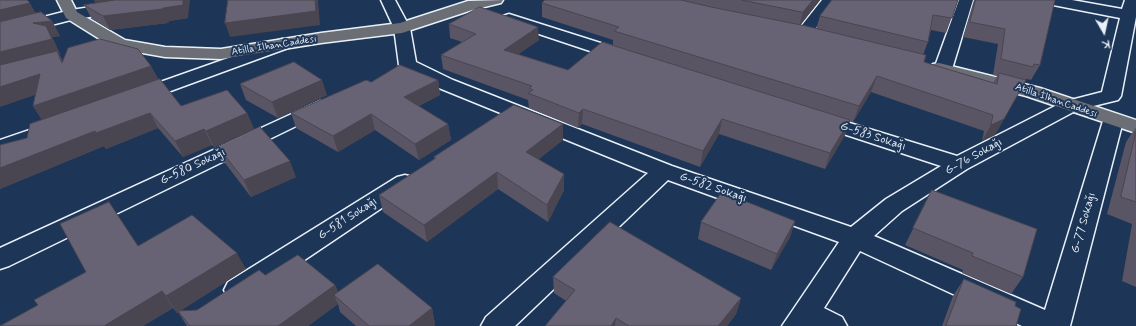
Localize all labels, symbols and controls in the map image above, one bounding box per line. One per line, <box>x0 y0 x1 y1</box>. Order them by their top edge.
north arrow <box>1084 12 1124 52</box>
street label: Atilla İlhanCaddesi <box>231 33 317 59</box>
text: K <box>1101 36 1111 51</box>
street label: Atilla İlhanCaddesi <box>1014 81 1098 121</box>
street label: G-583 Sokağı <box>838 120 908 154</box>
street label: G-76 Sokağı <box>943 135 1005 179</box>
street label: G-580 Sokağı <box>158 146 228 188</box>
street label: G-582 Sokağı <box>677 170 749 206</box>
street label: G-77 Sokağı <box>1068 191 1100 255</box>
street label: G-581 Sokağı <box>316 194 380 244</box>

